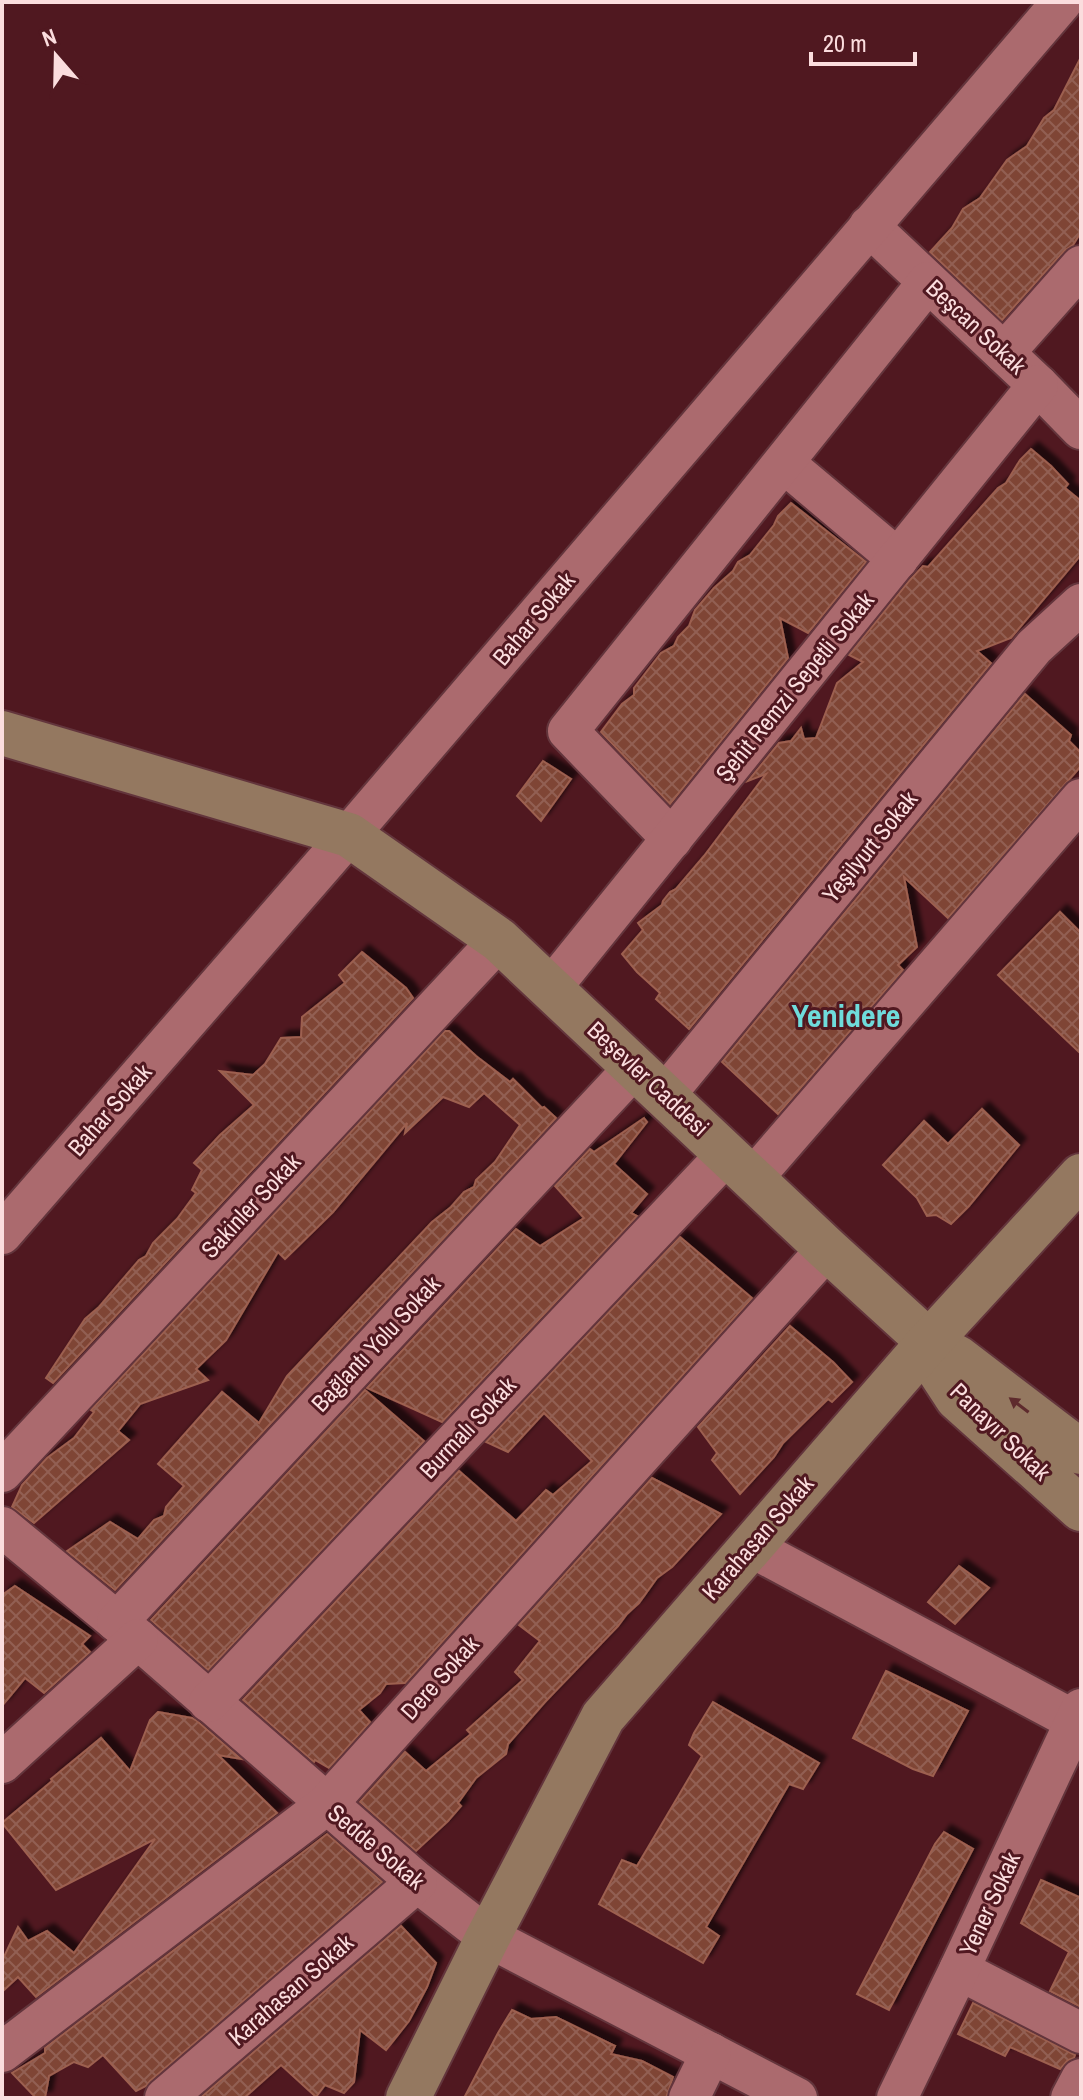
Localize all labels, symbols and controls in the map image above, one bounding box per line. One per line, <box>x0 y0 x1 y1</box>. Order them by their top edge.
north arrow <box>16 16 96 96</box>
scale bar <box>811 16 915 66</box>
text: N <box>38 21 60 54</box>
text: 20 m <box>823 27 867 59</box>
street label: Beşcan Sokak <box>920 272 1034 381</box>
street label: Bahar Sokak <box>485 565 582 672</box>
street label: Şehit Remzi Sepetli Sokak <box>708 585 881 788</box>
street label: Yeşilyurt Sokak <box>814 784 924 909</box>
district label: Yenidere <box>792 994 900 1037</box>
street label: Beşevler Caddesi <box>581 1014 716 1143</box>
street label: Bahar Sokak <box>60 1056 158 1162</box>
street label: Sakinler Sokak <box>193 1146 307 1265</box>
street label: Bağlantı Yolu Sokak <box>304 1268 447 1418</box>
street label: Burmalı Sokak <box>412 1369 523 1485</box>
street label: Panayır Sokak <box>944 1375 1058 1487</box>
one-way arrow <box>1008 1397 1029 1413</box>
street label: Karahasan Sokak <box>694 1468 820 1606</box>
street label: Dere Sokak <box>393 1628 486 1726</box>
street label: Sedde Sokak <box>322 1796 432 1896</box>
street label: Yener Sokak <box>951 1846 1027 1961</box>
street label: Karahasan Sokak <box>221 1926 360 2052</box>

